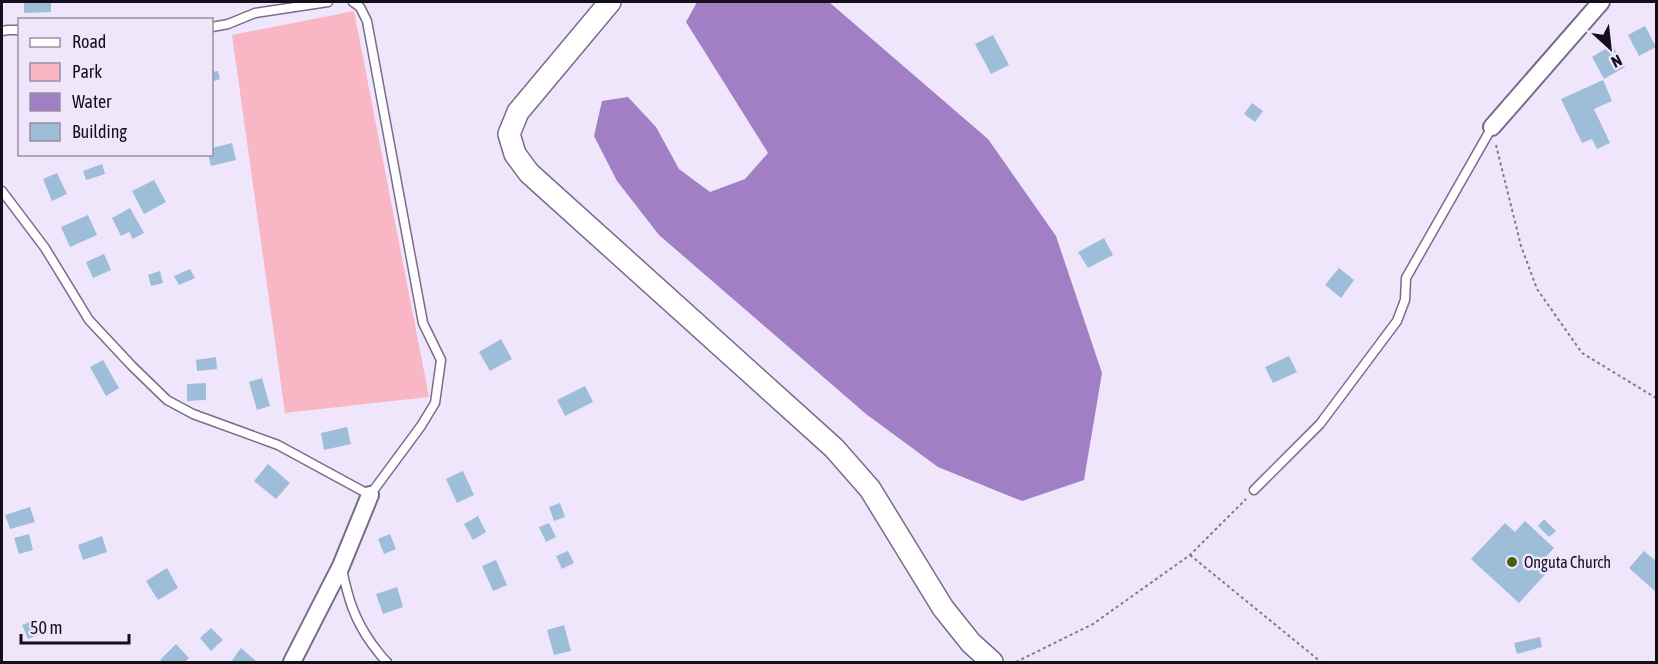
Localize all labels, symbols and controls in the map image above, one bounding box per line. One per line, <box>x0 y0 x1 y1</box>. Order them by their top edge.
legend <box>18 18 213 156</box>
north arrow <box>1580 18 1640 78</box>
text: Road <box>72 31 106 52</box>
text: N <box>1609 51 1625 72</box>
text: Park <box>72 61 102 82</box>
text: Water <box>72 91 112 112</box>
text: Building <box>72 121 127 142</box>
place label: Onguta Church <box>1524 553 1611 572</box>
marker: Onguta Church <box>1505 555 1519 569</box>
scale bar <box>21 607 129 645</box>
text: 50 m <box>30 617 62 638</box>

